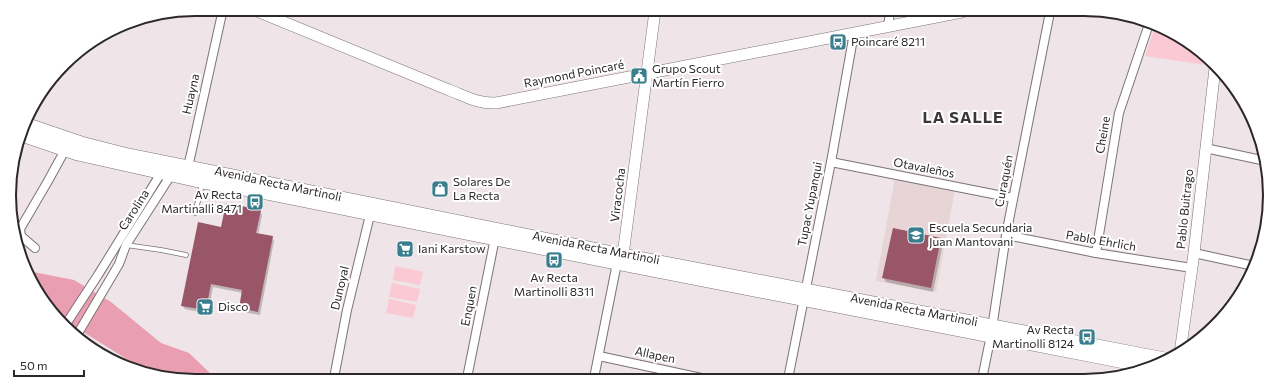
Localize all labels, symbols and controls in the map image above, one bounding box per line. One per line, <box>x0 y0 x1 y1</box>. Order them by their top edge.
bus stop icon: Poincaré 8211 <box>828 32 848 52</box>
place label: Poincaré 8211 <box>851 34 925 48</box>
street label: Raymond Poincaré <box>523 56 625 90</box>
place label: Grupo Scout Martín Fierro <box>652 61 724 89</box>
public building icon: Grupo Scout Martín Fierro <box>629 66 649 86</box>
street label: Huayna <box>179 72 201 115</box>
district label: LA SALLE <box>922 107 1004 126</box>
street label: Cheine <box>1092 115 1112 155</box>
street label: Otavaleños <box>892 154 956 180</box>
street label: Curaquén <box>991 154 1015 208</box>
street label: Tupac Yupanqui <box>794 160 824 247</box>
street label: Avenida Recta Martinoli <box>213 163 343 203</box>
street label: Viracocha <box>607 167 627 223</box>
street label: Pablo Buitrago <box>1173 168 1195 250</box>
place label: Solares De La Recta <box>453 174 510 202</box>
shop icon: Solares De La Recta <box>430 179 450 199</box>
street label: Carolina <box>115 187 151 232</box>
place label: Av Recta Martinalli 8471 <box>161 187 242 215</box>
bus stop icon: Av Recta Martinalli 8471 <box>245 192 265 212</box>
place label: Escuela Secundaria Juan Mantovani <box>929 220 1032 249</box>
school or university icon: Escuela Secundaria Juan Mantovani <box>906 225 926 245</box>
street label: Pablo Ehrlich <box>1065 227 1137 253</box>
street label: Avenida Recta Martinoli <box>531 228 661 266</box>
supermarket icon: Iani Karstow <box>395 239 415 259</box>
place label: Iani Karstow <box>418 241 486 255</box>
bus stop icon: Av Recta Martinolli 8311 <box>544 250 564 270</box>
street label: Dunoyal <box>327 264 351 311</box>
place label: Av Recta Martinolli 8311 <box>514 270 594 298</box>
street label: Enquen <box>457 284 479 327</box>
street label: Avenida Recta Martinoli <box>849 290 979 328</box>
supermarket icon: Disco <box>195 297 215 317</box>
place label: Disco <box>218 299 249 313</box>
place label: Av Recta Martinolli 8124 <box>992 322 1074 350</box>
bus stop icon: Av Recta Martinolli 8124 <box>1077 327 1097 347</box>
street label: Allapen <box>634 343 677 365</box>
scale bar <box>14 352 84 378</box>
text: 50 m <box>20 358 48 372</box>

